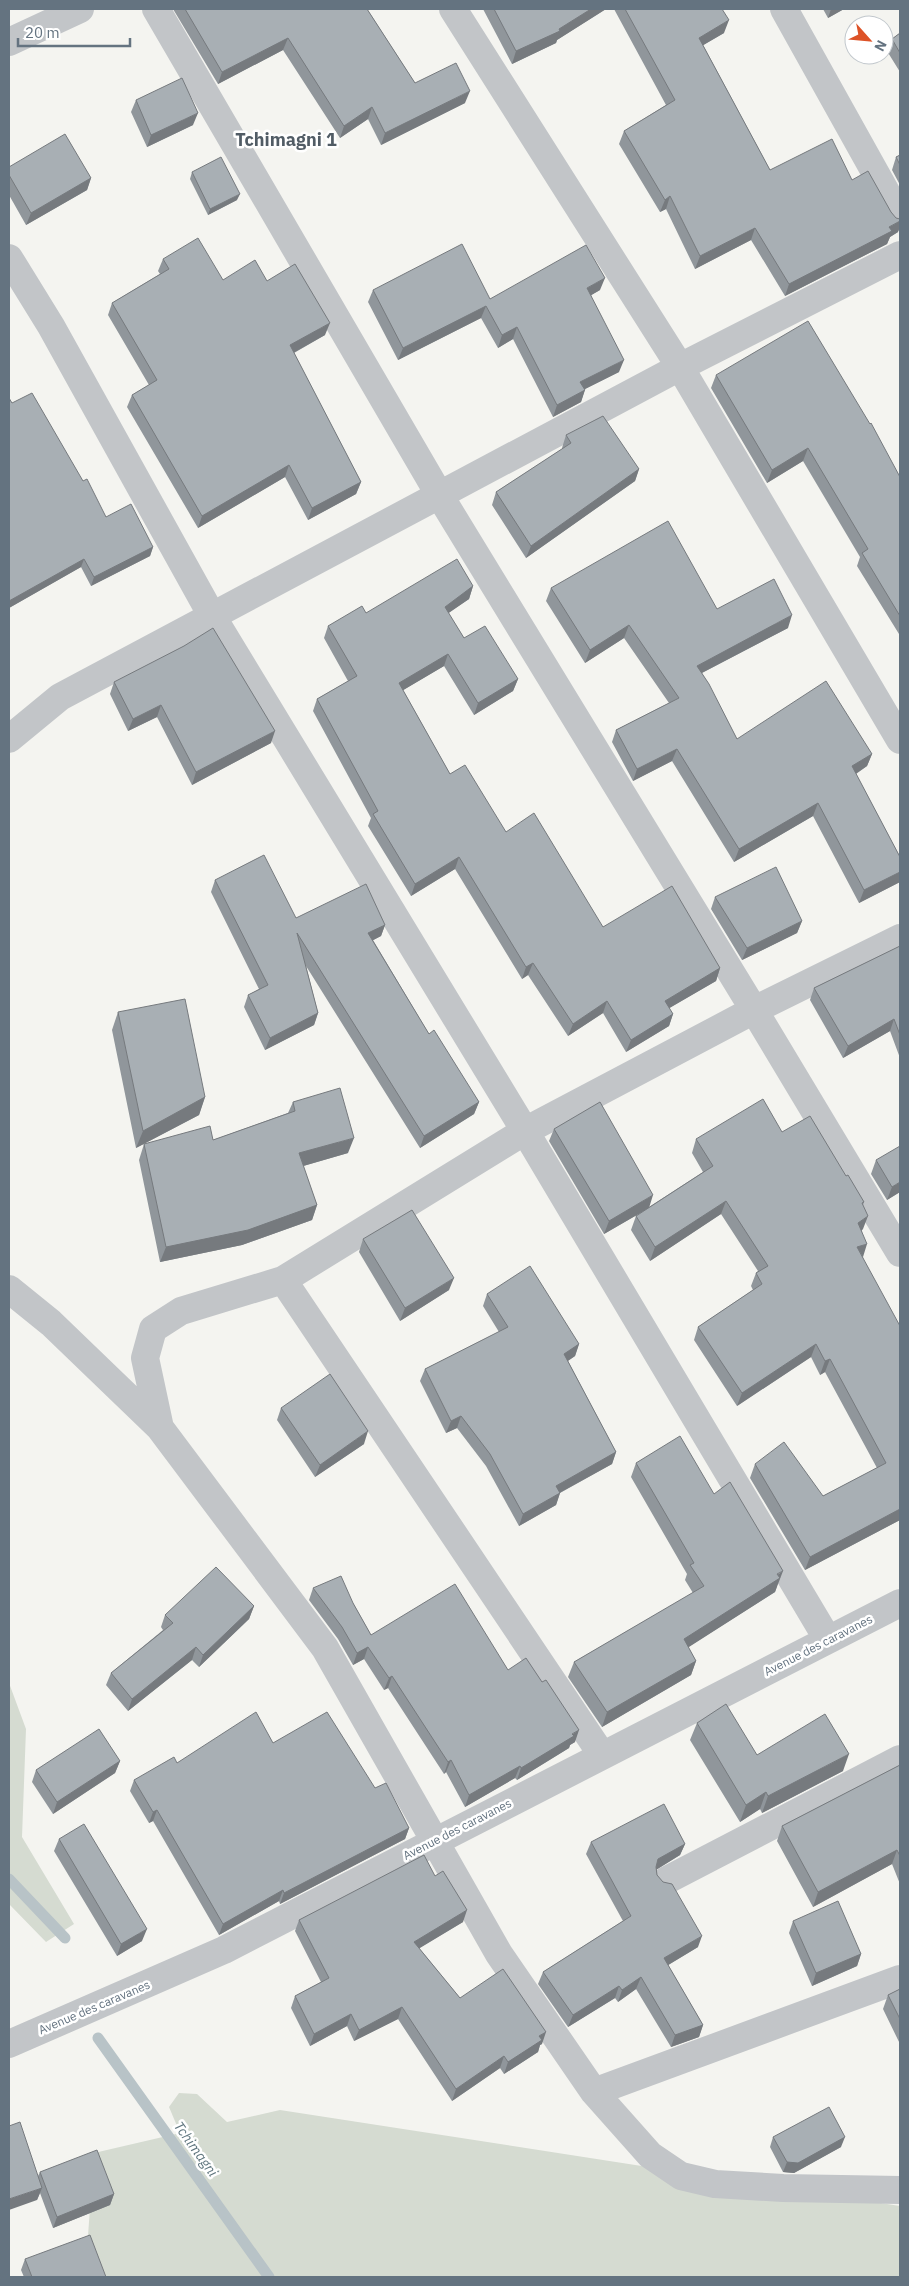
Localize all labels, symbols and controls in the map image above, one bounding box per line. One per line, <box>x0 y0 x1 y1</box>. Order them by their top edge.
scale bar <box>18 15 130 47</box>
north arrow <box>844 15 894 65</box>
text: 20 m <box>25 23 60 42</box>
text: N <box>870 37 891 55</box>
district label: Tchimagni 1 <box>235 128 337 151</box>
street label: Avenue des caravanes <box>761 1611 875 1679</box>
street label: Avenue des caravanes <box>400 1795 514 1863</box>
street label: Avenue des caravanes <box>36 1977 152 2037</box>
water label: Tchimagni <box>170 2118 222 2180</box>

